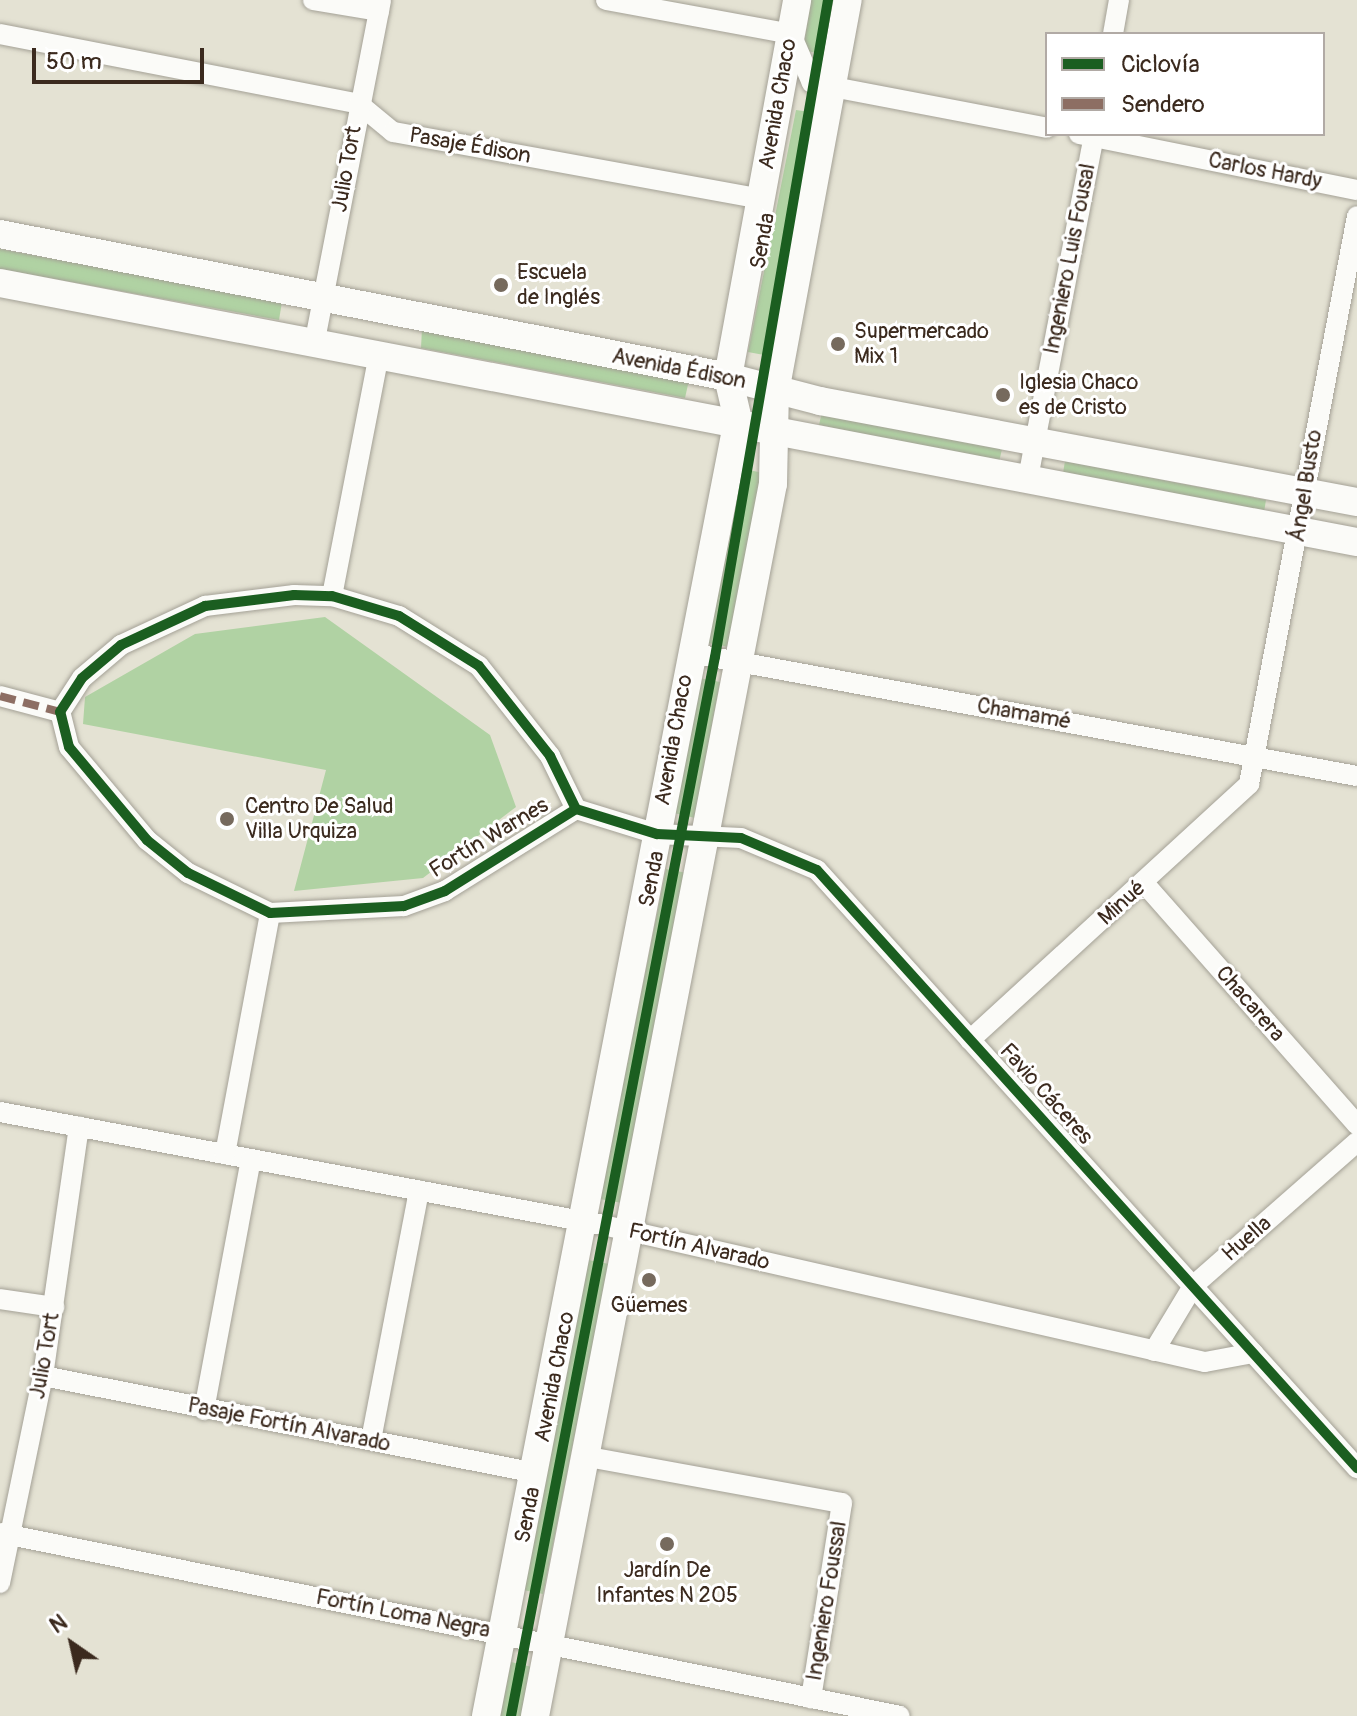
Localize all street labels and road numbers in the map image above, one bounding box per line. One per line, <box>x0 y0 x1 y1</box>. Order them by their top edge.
street label: Avenida Chaco <box>753 36 803 172</box>
street label: Pasaje Édison <box>407 122 533 170</box>
street label: Julio Tort <box>326 124 368 214</box>
street label: Carlos Hardy <box>1206 147 1324 195</box>
street label: Ingeniero Luis Fousal <box>1039 161 1101 357</box>
street label: Senda <box>745 211 781 271</box>
street label: Avenida Édison <box>610 343 748 395</box>
street label: Ángel Busto <box>1284 428 1328 544</box>
street label: Avenida Chaco <box>649 672 699 808</box>
street label: Chamamé <box>975 693 1073 735</box>
street label: Fortín Warnes <box>425 792 553 884</box>
street label: Senda <box>634 849 670 909</box>
street label: Minué <box>1093 875 1151 931</box>
street label: Chacarera <box>1210 961 1290 1047</box>
street label: Favio Cáceres <box>994 1038 1098 1150</box>
street label: Huella <box>1217 1210 1277 1268</box>
street label: Fortín Alvarado <box>626 1218 772 1276</box>
street label: Avenida Chaco <box>529 1309 581 1445</box>
street label: Julio Tort <box>24 1311 66 1401</box>
street label: Pasaje Fortín Alvarado <box>185 1392 393 1458</box>
street label: Senda <box>510 1485 546 1545</box>
street label: Ingeniero Foussal <box>801 1519 853 1683</box>
street label: Fortín Loma Negra <box>314 1584 492 1644</box>

